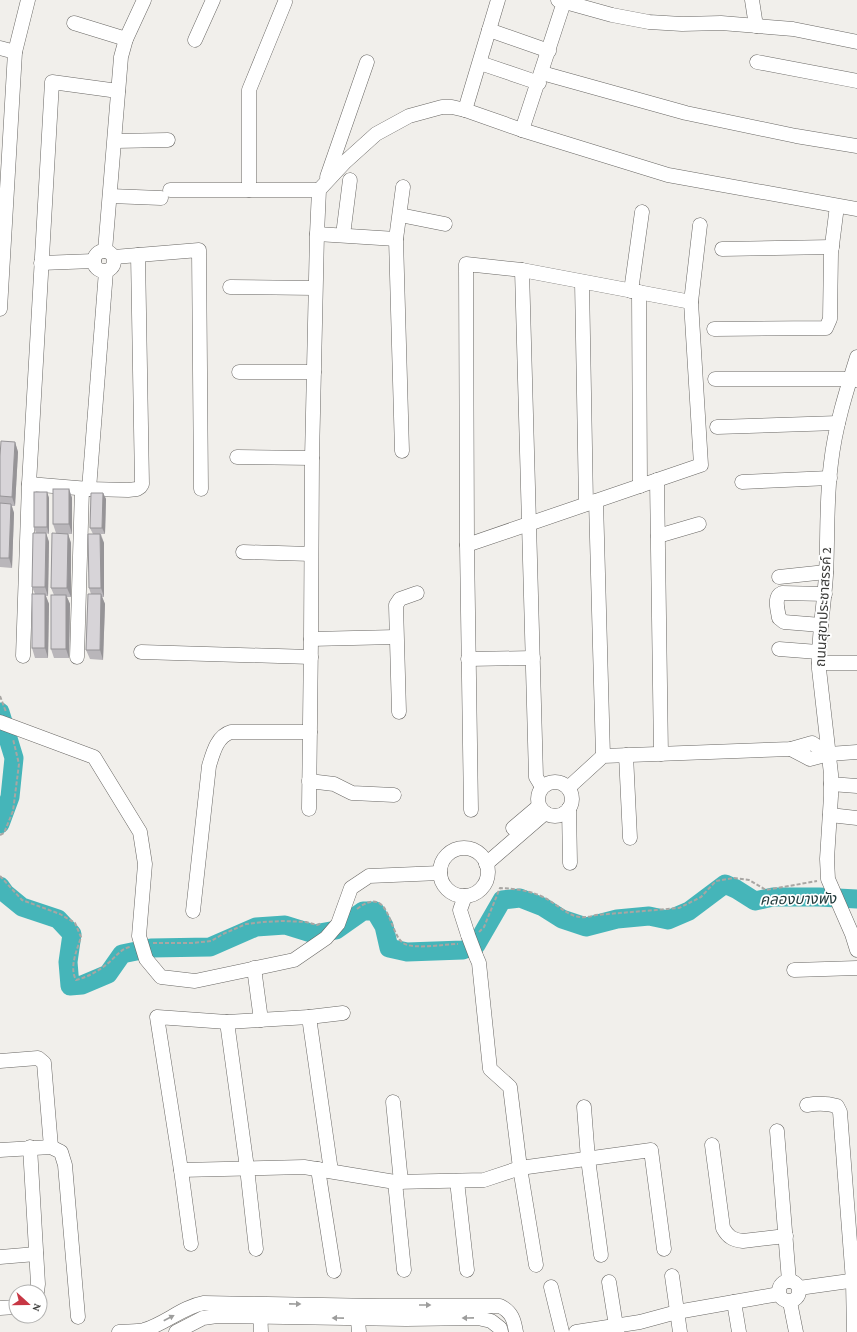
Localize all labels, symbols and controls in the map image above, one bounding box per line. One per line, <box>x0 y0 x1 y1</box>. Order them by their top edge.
street label: ถนนสุขาประชาสรรค์ 2 <box>812 546 835 667</box>
water label: คลองบางพัง <box>760 890 837 908</box>
north arrow <box>8 1284 48 1324</box>
one-way arrow <box>289 1301 301 1308</box>
text: N <box>30 1302 44 1314</box>
one-way arrow <box>419 1302 431 1309</box>
one-way arrow <box>163 1315 175 1321</box>
one-way arrow <box>331 1315 344 1321</box>
one-way arrow <box>461 1315 474 1321</box>

